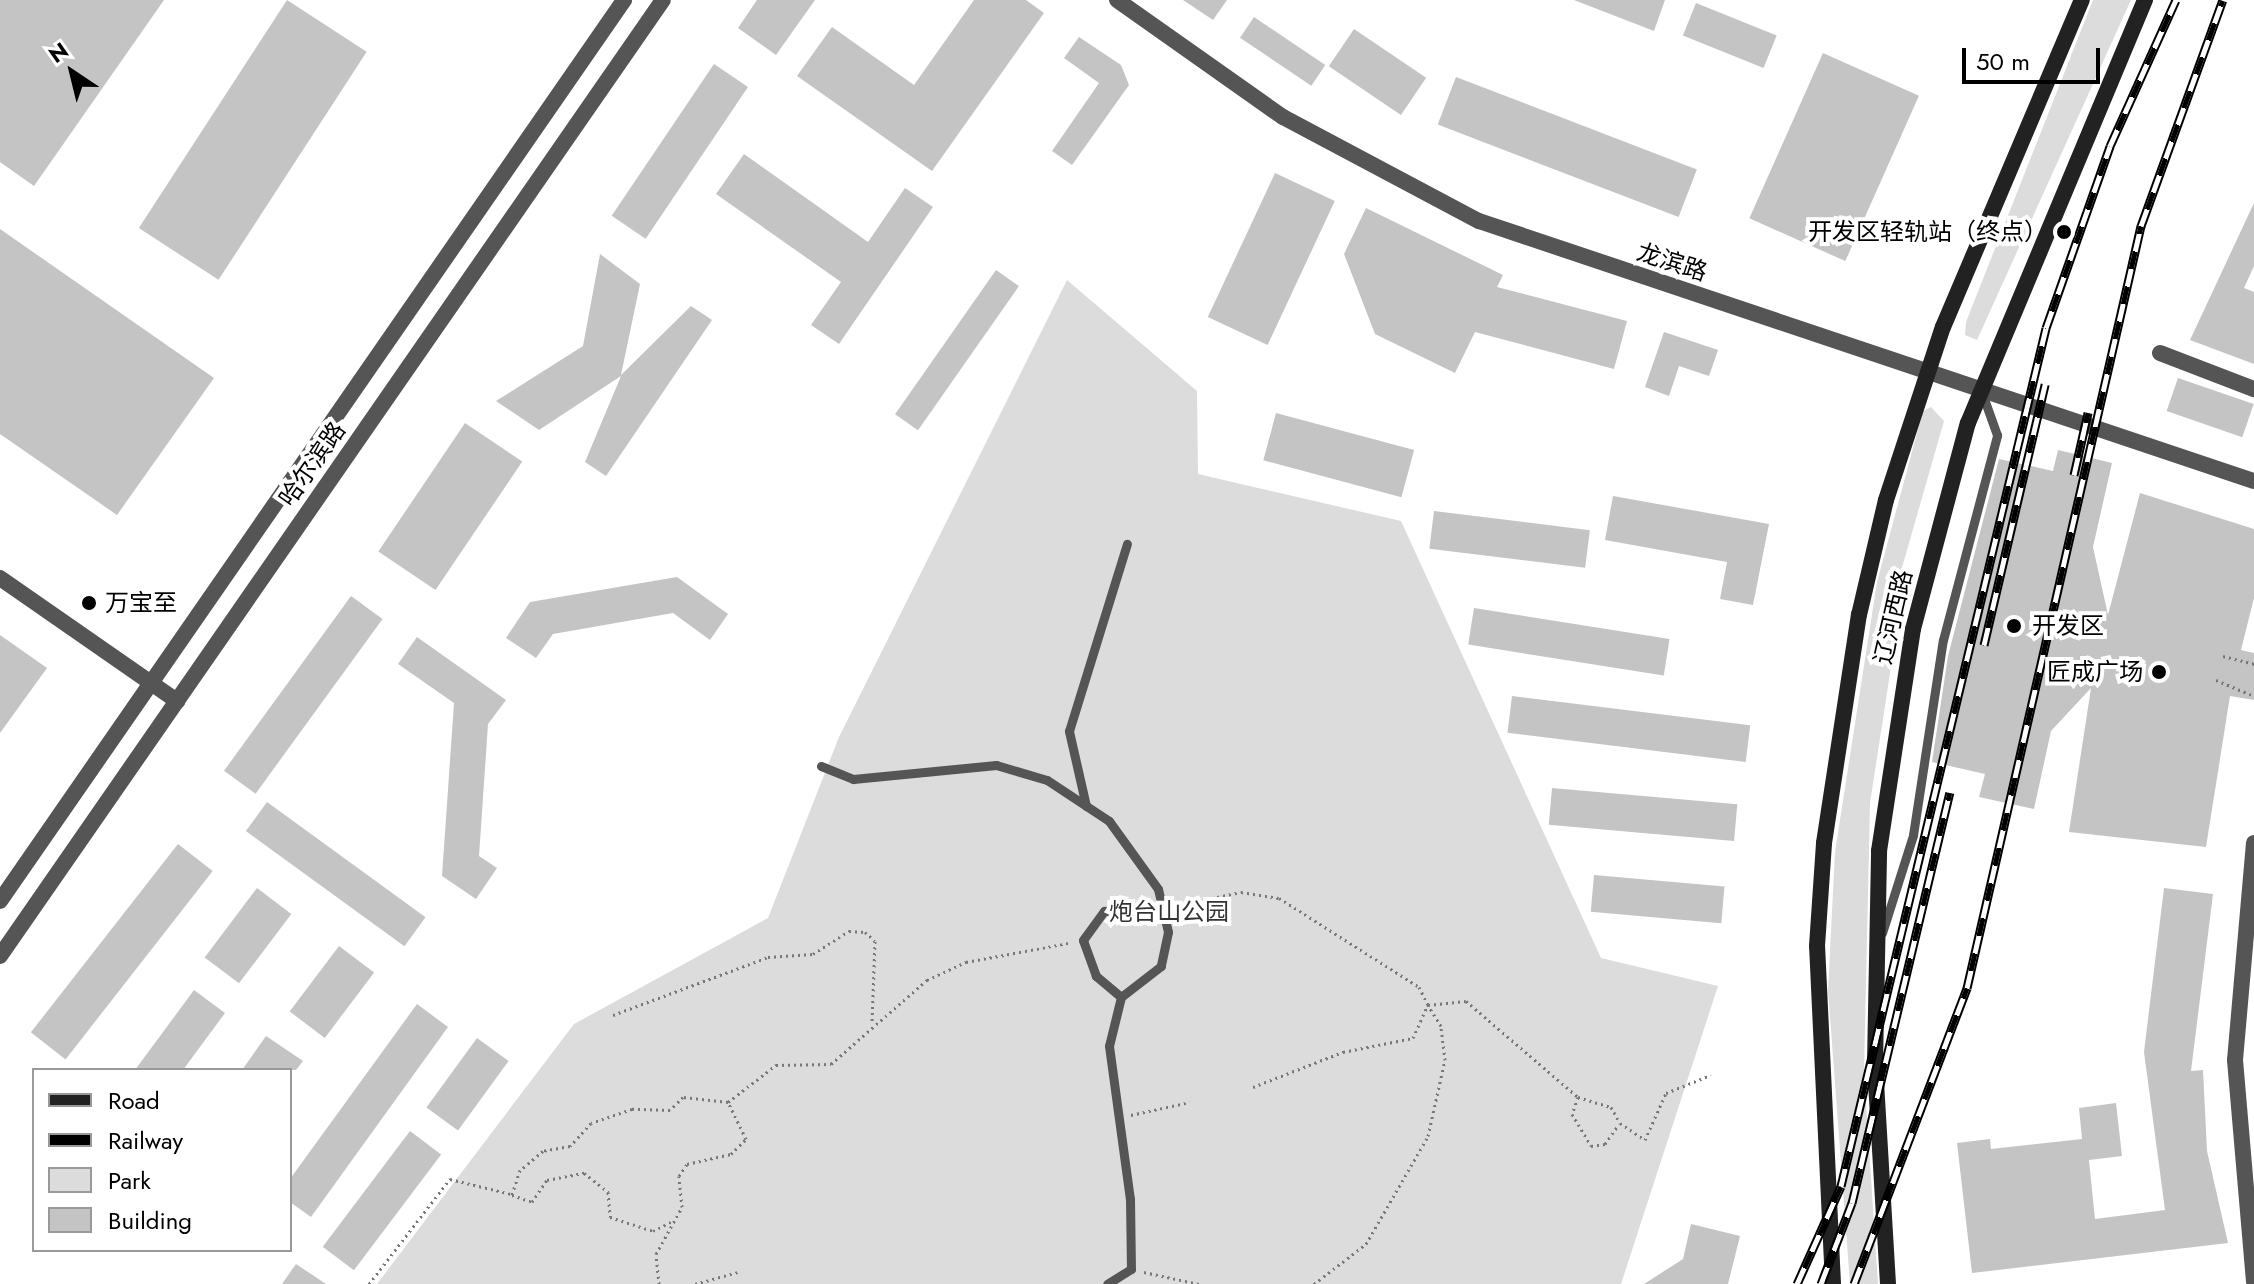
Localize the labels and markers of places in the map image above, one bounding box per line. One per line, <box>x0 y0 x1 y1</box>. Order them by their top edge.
place label: 开发区轻轨站（终点） <box>1808 218 2048 246</box>
marker: 开发区轻轨站（终点） <box>2055 223 2073 241</box>
place label: 万宝至 <box>105 589 177 617</box>
marker: 万宝至 <box>80 594 98 612</box>
place label: 开发区 <box>2032 612 2104 640</box>
marker: 开发区 <box>2003 615 2025 637</box>
place label: 匠成广场 <box>2047 658 2143 686</box>
marker: 匠成广场 <box>2150 663 2168 681</box>

